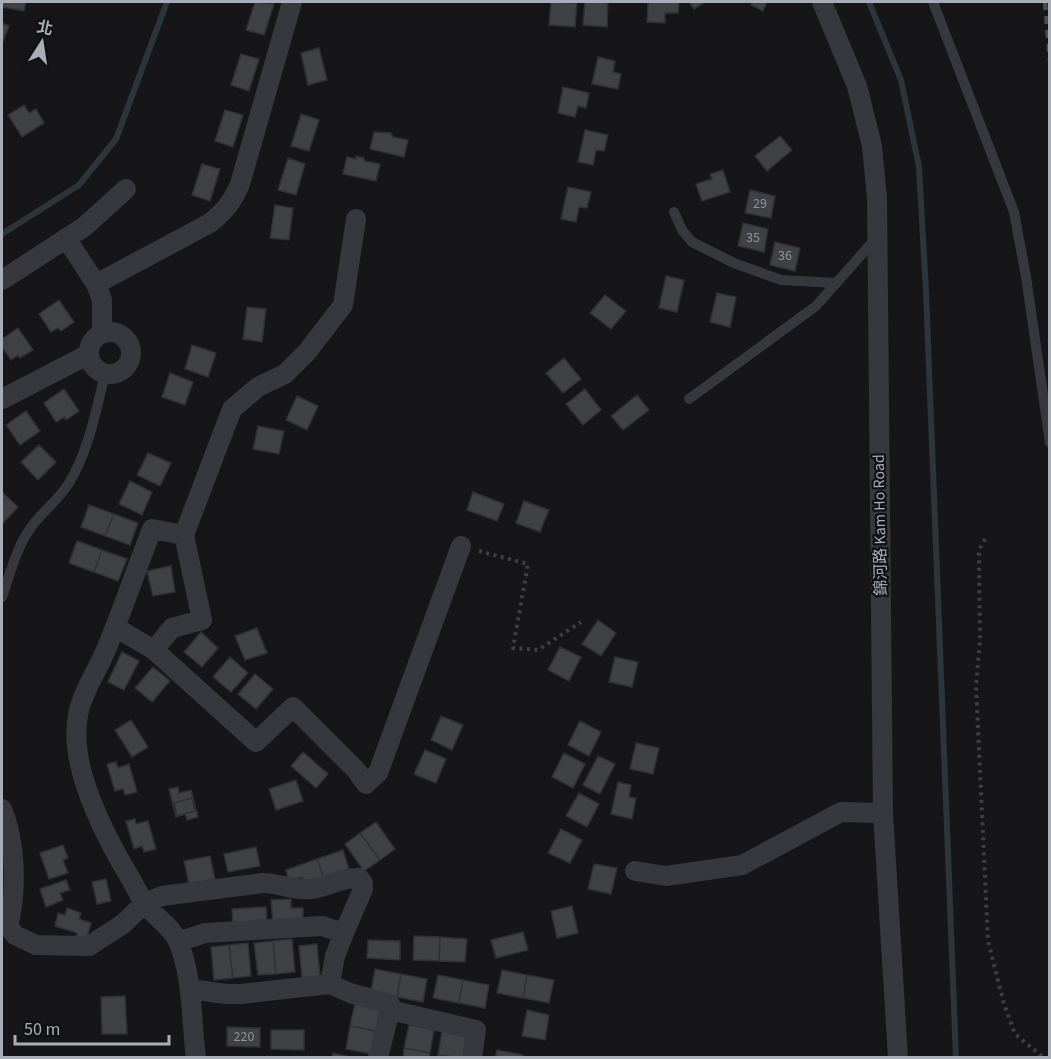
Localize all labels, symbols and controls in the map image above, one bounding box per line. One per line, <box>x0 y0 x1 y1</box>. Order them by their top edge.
north arrow <box>12 12 72 72</box>
text: 北 <box>35 16 55 41</box>
house number: 29 <box>753 194 767 214</box>
house number: 35 <box>746 228 760 248</box>
house number: 36 <box>778 246 792 266</box>
street label: 錦河路 Kam Ho Road <box>868 454 892 596</box>
scale bar <box>15 1008 170 1046</box>
text: 50 m <box>24 1017 60 1042</box>
house number: 220 <box>234 1027 254 1047</box>

